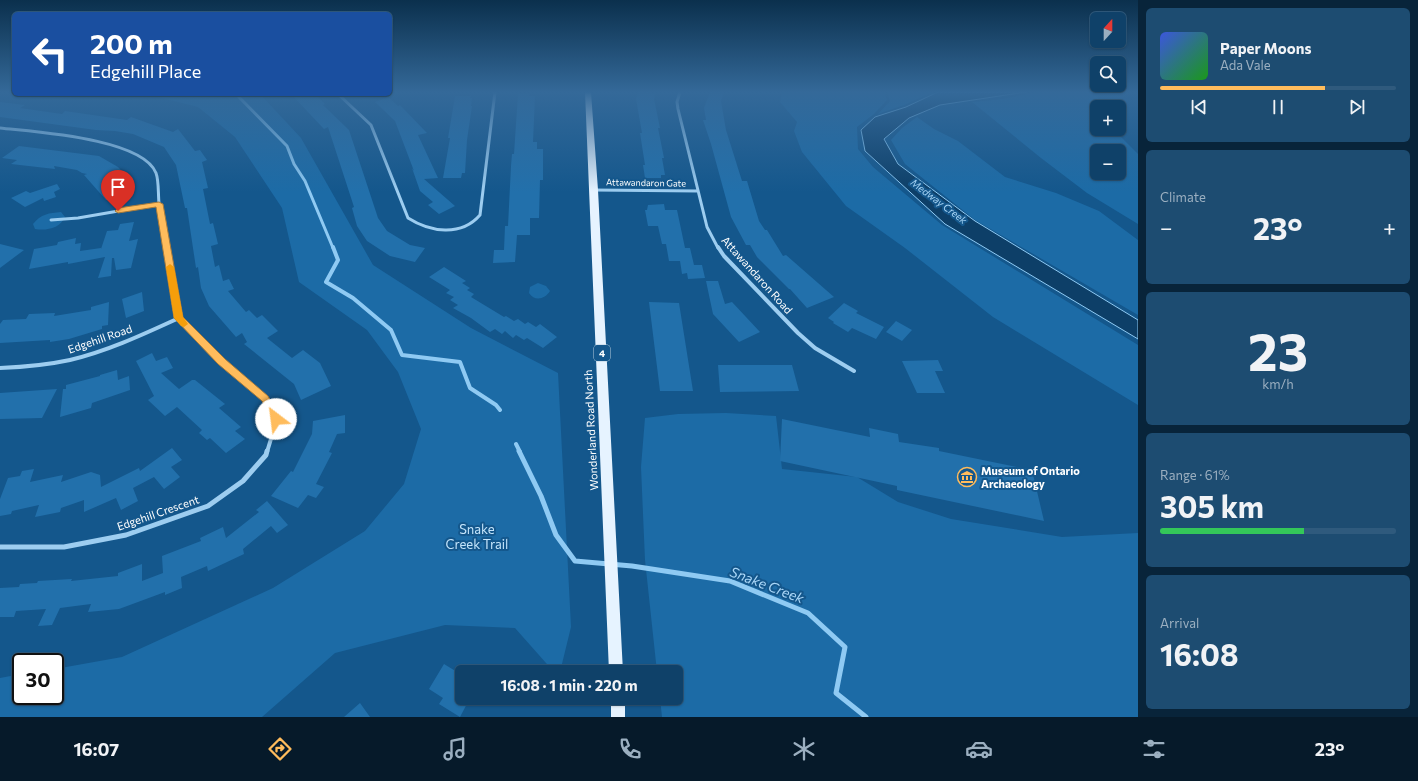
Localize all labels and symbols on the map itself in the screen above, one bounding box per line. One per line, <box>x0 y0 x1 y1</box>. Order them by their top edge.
north arrow <box>1090 12 1126 48</box>
pin <box>101 170 135 211</box>
street label: Attawandaron Gate <box>606 176 686 189</box>
water label: Medway Creek <box>909 176 970 226</box>
street label: Attawandaron Road <box>719 233 796 316</box>
street label: Edgehill Road <box>66 321 134 356</box>
road number: 4 <box>594 345 610 361</box>
street label: Wonderland Road North <box>581 369 600 491</box>
position arrow <box>255 398 297 440</box>
place label: Museum of Ontario Archaeology <box>981 464 1080 490</box>
museum icon: Museum of Ontario Archaeology <box>956 466 978 488</box>
street label: Edgehill Crescent <box>115 492 201 533</box>
park label: Snake Creek Trail <box>446 521 508 552</box>
water label: Snake Creek <box>728 563 807 607</box>
speed limit sign: 30 <box>12 653 64 705</box>

